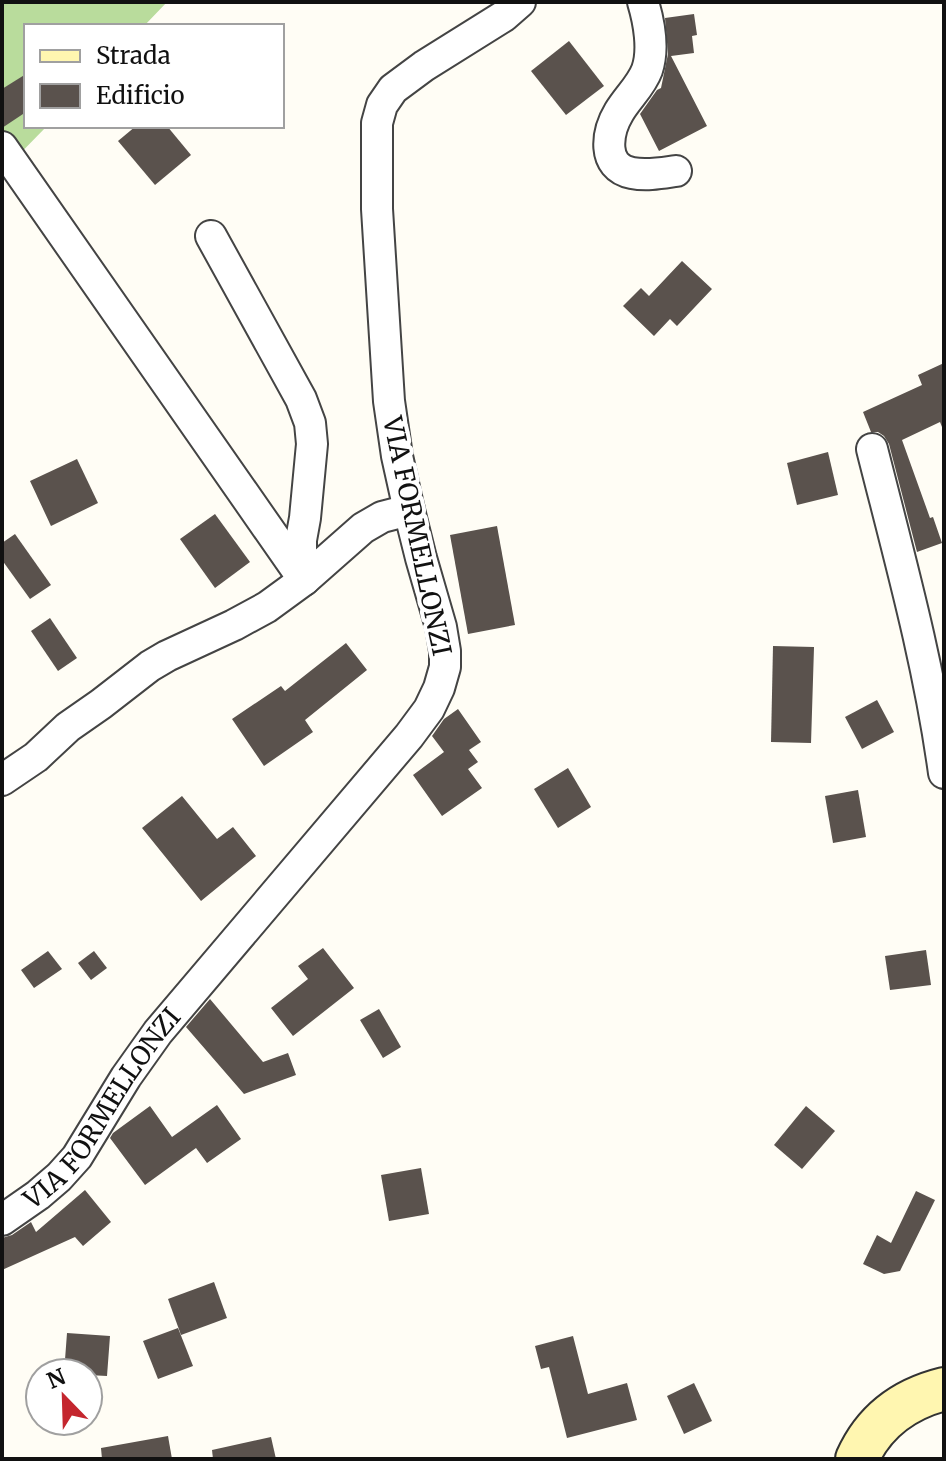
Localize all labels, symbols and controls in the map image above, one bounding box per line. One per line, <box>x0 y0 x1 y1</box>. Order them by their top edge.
legend <box>24 24 284 128</box>
text: Strada <box>96 40 171 71</box>
text: Edificio <box>96 80 184 111</box>
street label: VIA FORMELLONZI <box>376 412 459 659</box>
street label: VIA FORMELLONZI <box>16 1001 187 1217</box>
north arrow <box>24 1357 104 1437</box>
text: N <box>43 1362 70 1395</box>

